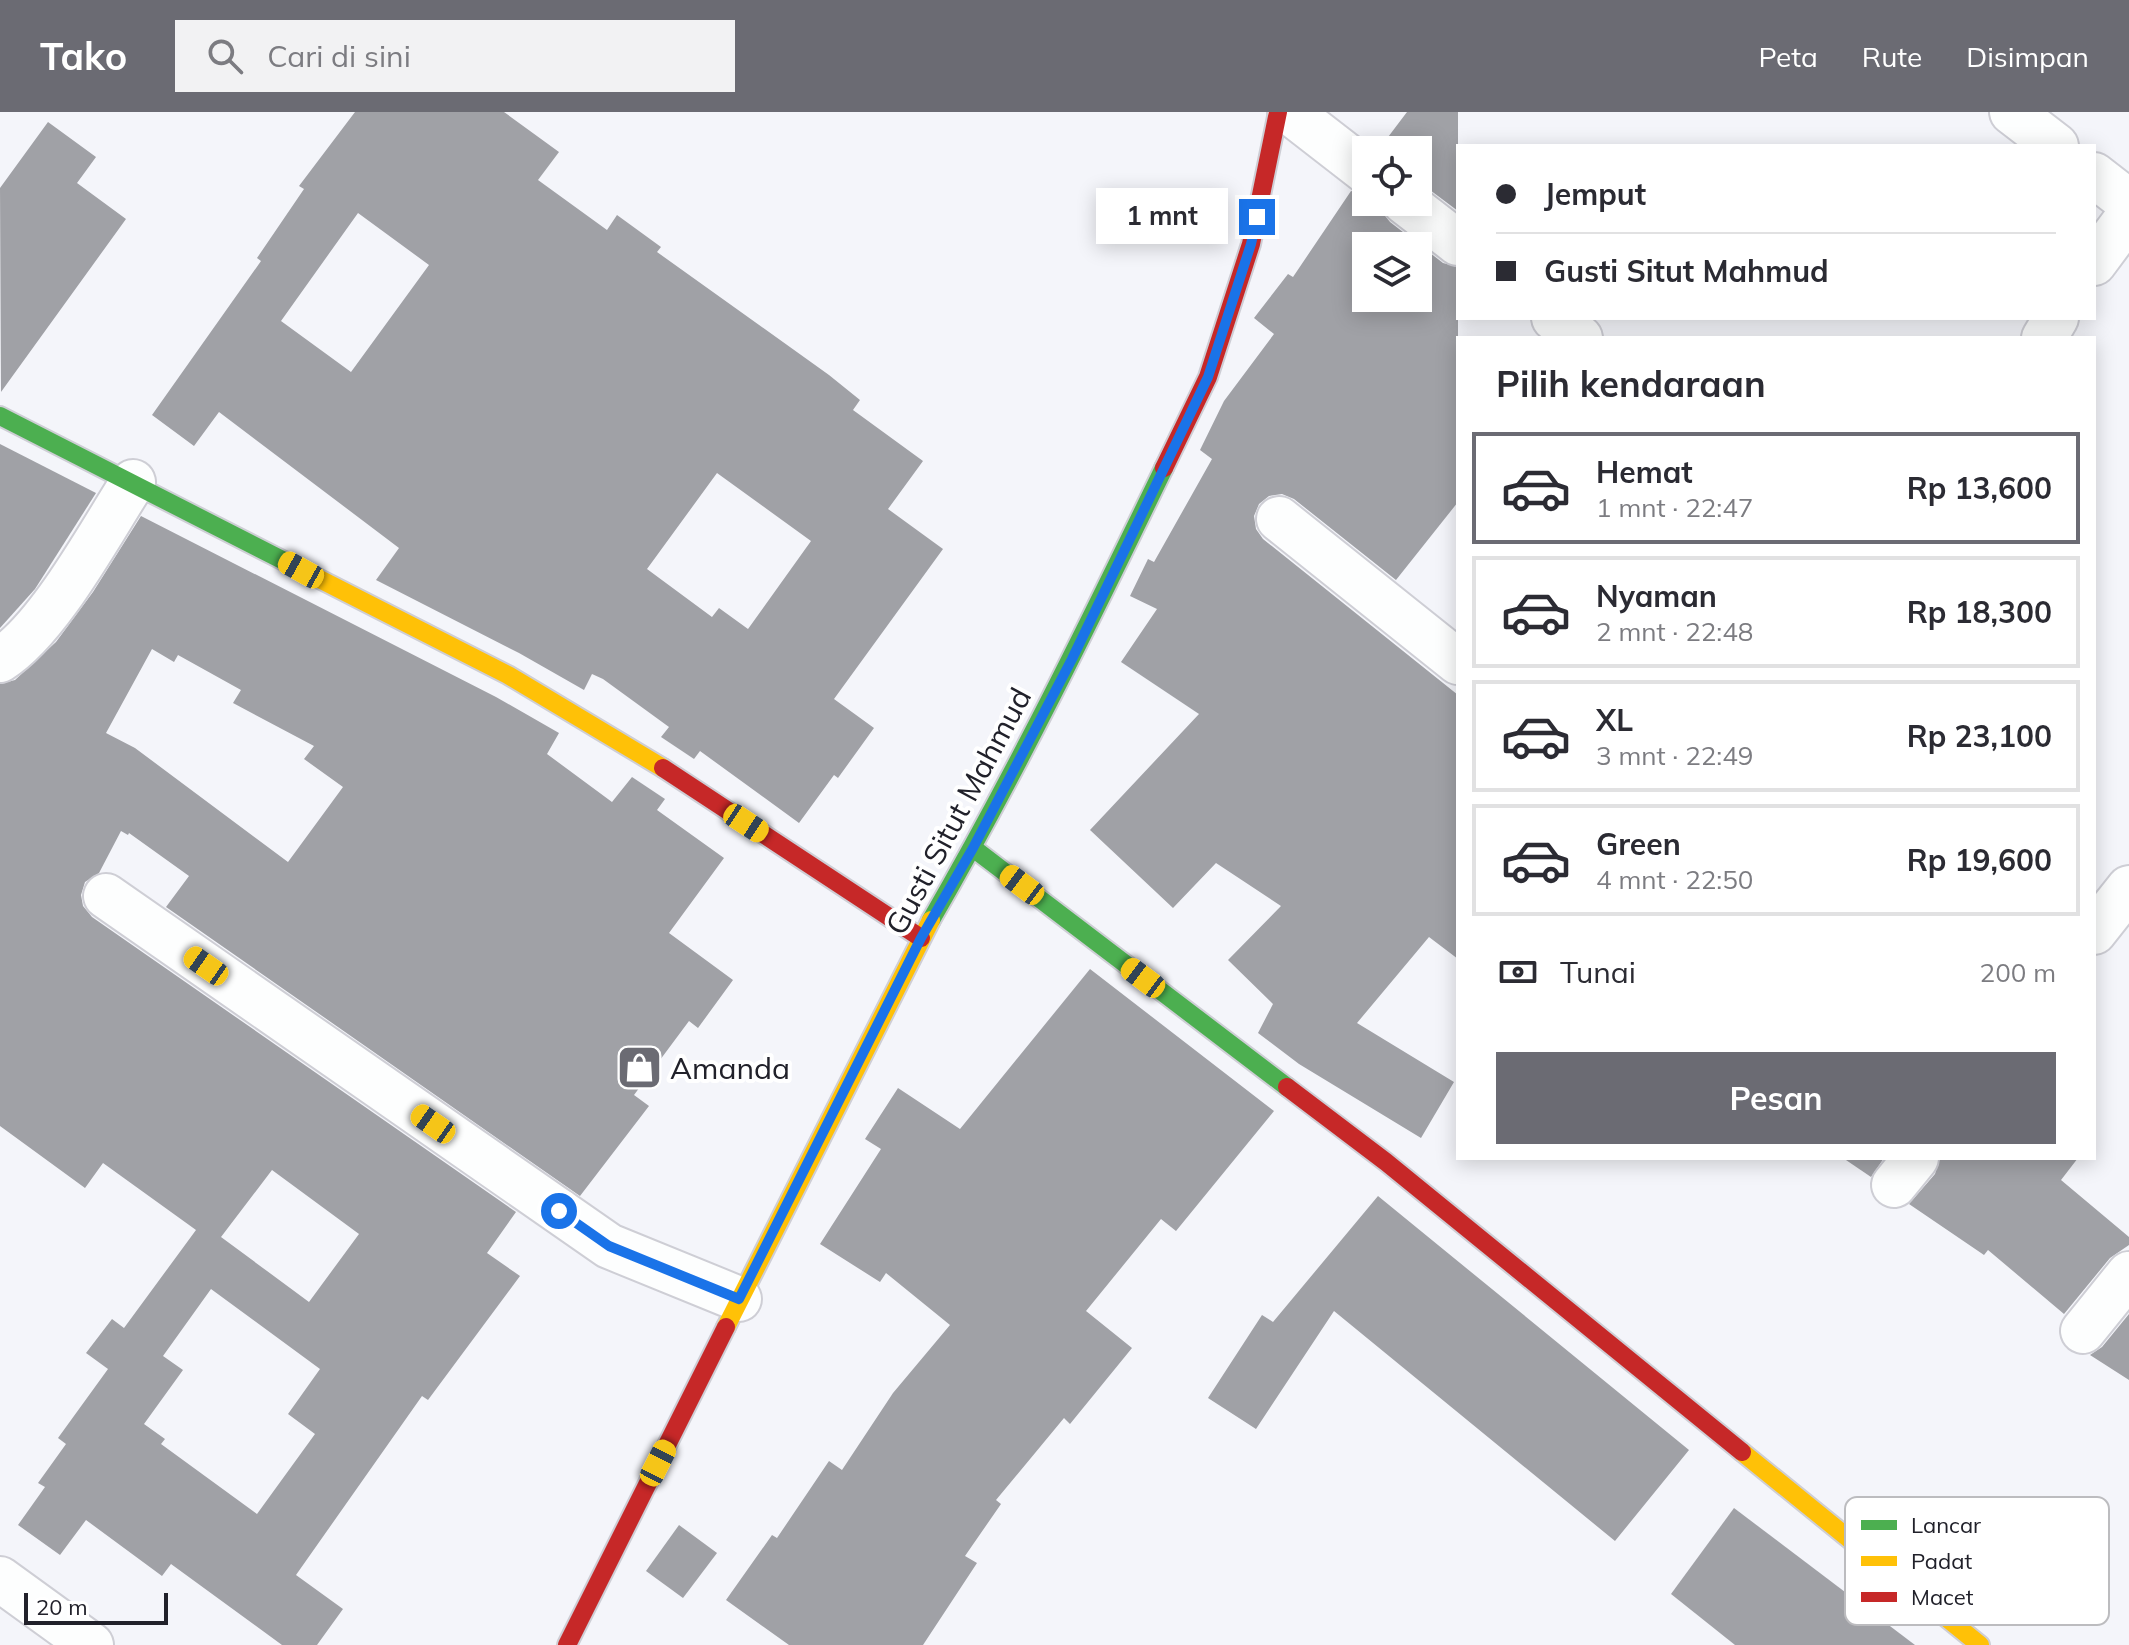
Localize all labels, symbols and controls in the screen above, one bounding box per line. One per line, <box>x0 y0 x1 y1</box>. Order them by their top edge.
search box <box>175 20 735 92</box>
text: Tako <box>40 32 127 80</box>
icon: search <box>203 34 247 78</box>
text: Cari di sini <box>267 37 411 75</box>
text: Peta <box>1758 39 1818 74</box>
text: Rute <box>1862 39 1922 74</box>
text: Disimpan <box>1966 39 2089 74</box>
map controls <box>1352 136 1432 312</box>
button: locate <box>1352 136 1432 216</box>
text: Jemput <box>1544 175 1646 213</box>
callout: 1 mnt <box>1097 189 1229 245</box>
text: 1 mnt <box>1126 199 1198 232</box>
route end <box>1239 199 1275 235</box>
button: layers <box>1352 232 1432 312</box>
text: Gusti Situt Mahmud <box>1544 252 1829 290</box>
text: Pilih kendaraan <box>1496 361 1766 406</box>
icon: car <box>1500 452 1572 524</box>
text: Hemat <box>1596 453 1693 491</box>
text: Rp 13,600 <box>1907 469 2052 507</box>
text: 1 mnt · 22:47 <box>1596 491 1753 524</box>
car <box>274 548 328 592</box>
icon: car <box>1500 576 1572 648</box>
text: Nyaman <box>1596 577 1717 615</box>
text: Rp 18,300 <box>1907 593 2052 631</box>
text: 2 mnt · 22:48 <box>1596 615 1753 648</box>
street label: Gusti Situt Mahmud <box>877 681 1039 941</box>
icon: car <box>1500 700 1572 772</box>
text: XL <box>1596 701 1633 739</box>
text: Rp 23,100 <box>1907 717 2052 755</box>
text: 3 mnt · 22:49 <box>1596 739 1753 772</box>
car <box>719 800 773 846</box>
icon: car <box>1500 824 1572 896</box>
text: Green <box>1596 825 1681 863</box>
text: Rp 19,600 <box>1907 841 2052 879</box>
car <box>996 861 1048 909</box>
text: 4 mnt · 22:50 <box>1596 863 1753 896</box>
car <box>179 942 233 990</box>
icon: cash <box>1496 950 1540 994</box>
text: Tunai <box>1560 953 1636 991</box>
car <box>1117 954 1169 1002</box>
text: 200 m <box>1980 956 2056 989</box>
shop icon: Amanda <box>615 1044 663 1092</box>
place label: Amanda <box>670 1049 790 1087</box>
button: Pesan <box>1496 1052 2056 1144</box>
car <box>406 1100 460 1148</box>
route start <box>541 1193 577 1229</box>
car <box>636 1436 680 1490</box>
legend <box>1845 1497 2109 1625</box>
text: Lancar <box>1911 1511 1981 1539</box>
text: Padat <box>1911 1547 1972 1575</box>
text: Macet <box>1911 1583 1974 1611</box>
scale bar <box>24 1589 168 1625</box>
text: 20 m <box>36 1593 87 1621</box>

